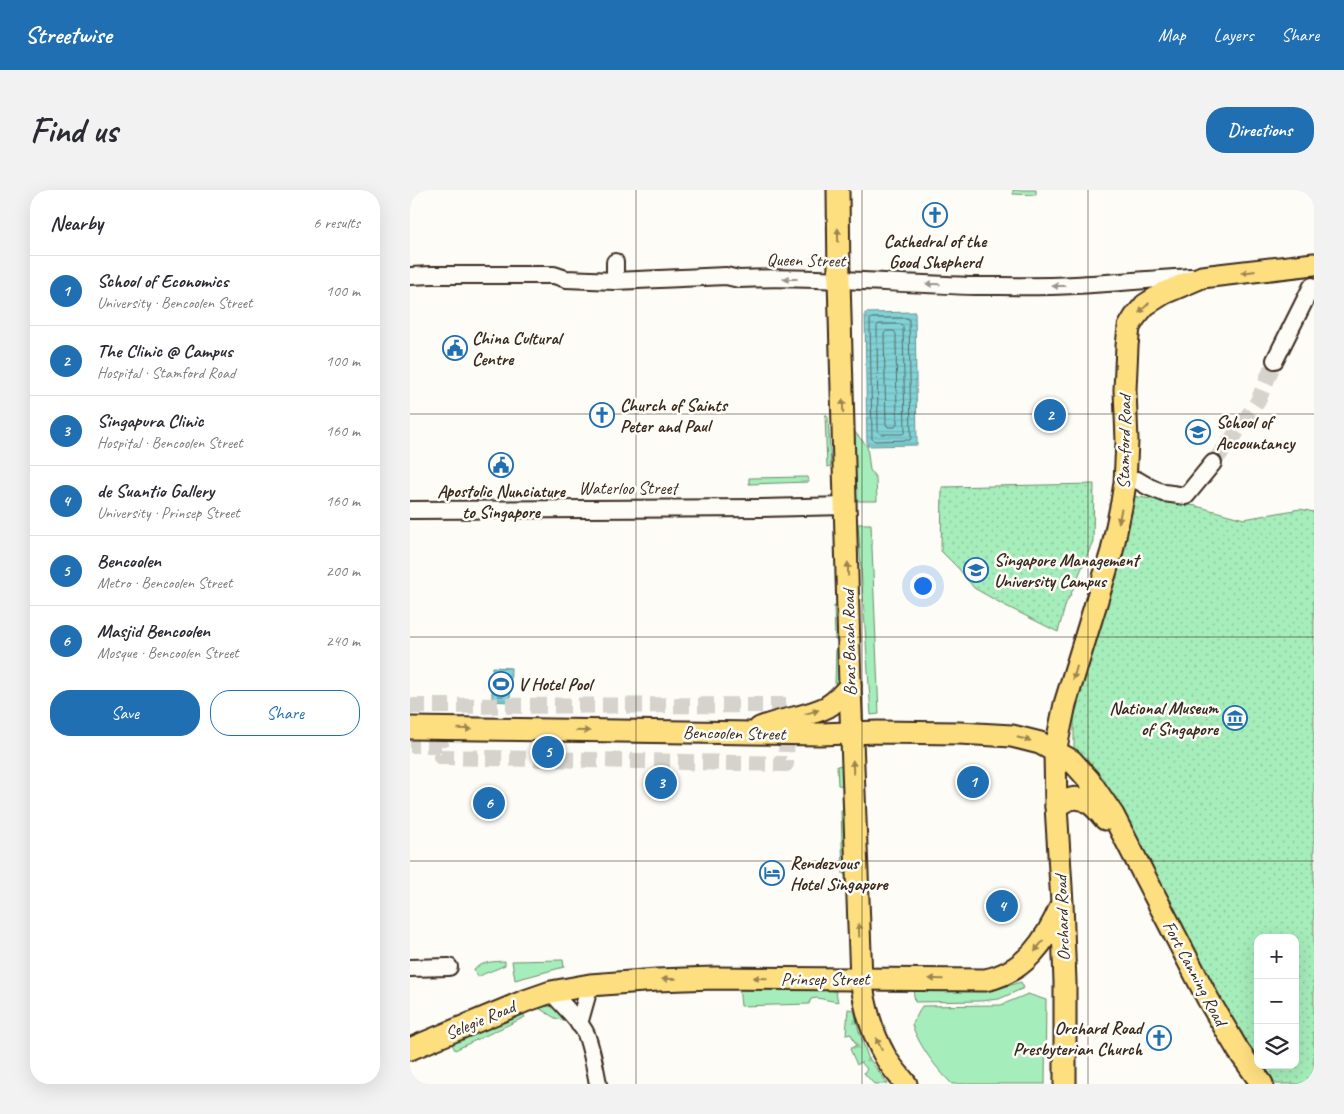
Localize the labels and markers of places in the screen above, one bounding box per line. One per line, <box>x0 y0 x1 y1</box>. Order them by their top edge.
church icon: Cathedral of the Good Shepherd <box>922 202 948 228</box>
place label: Cathedral of the Good Shepherd <box>884 230 988 273</box>
place label: China Cultural Centre <box>472 327 565 370</box>
public building icon: China Cultural Centre <box>442 335 468 361</box>
place label: Church of Saints Peter and Paul <box>620 394 728 437</box>
pin: 2 <box>1034 396 1066 434</box>
church icon: Church of Saints Peter and Paul <box>589 402 615 428</box>
place label: School of Accountancy <box>1216 411 1296 454</box>
school or university icon: School of Accountancy <box>1185 419 1211 445</box>
public building icon: Apostolic Nunciature to Singapore <box>488 452 514 478</box>
place label: Apostolic Nunciature to Singapore <box>437 480 567 523</box>
place label: Singapore Management University Campus <box>994 549 1142 592</box>
school or university icon: Singapore Management University Campus <box>963 557 989 583</box>
sports icon: V Hotel Pool <box>488 671 514 697</box>
place label: V Hotel Pool <box>518 673 596 695</box>
place label: National Museum of Singapore <box>1109 697 1220 740</box>
museum icon: National Museum of Singapore <box>1222 705 1248 731</box>
pin: 5 <box>532 733 564 771</box>
pin: 1 <box>957 763 989 801</box>
pin: 3 <box>645 764 677 802</box>
pin: 6 <box>473 784 505 822</box>
place label: Rendezvous Hotel Singapore <box>790 852 889 895</box>
hotel icon: Rendezvous Hotel Singapore <box>759 860 785 886</box>
pin: 4 <box>986 887 1018 925</box>
place label: Orchard Road Presbyterian Church <box>1013 1017 1145 1060</box>
church icon: Orchard Road Presbyterian Church <box>1146 1025 1172 1051</box>

